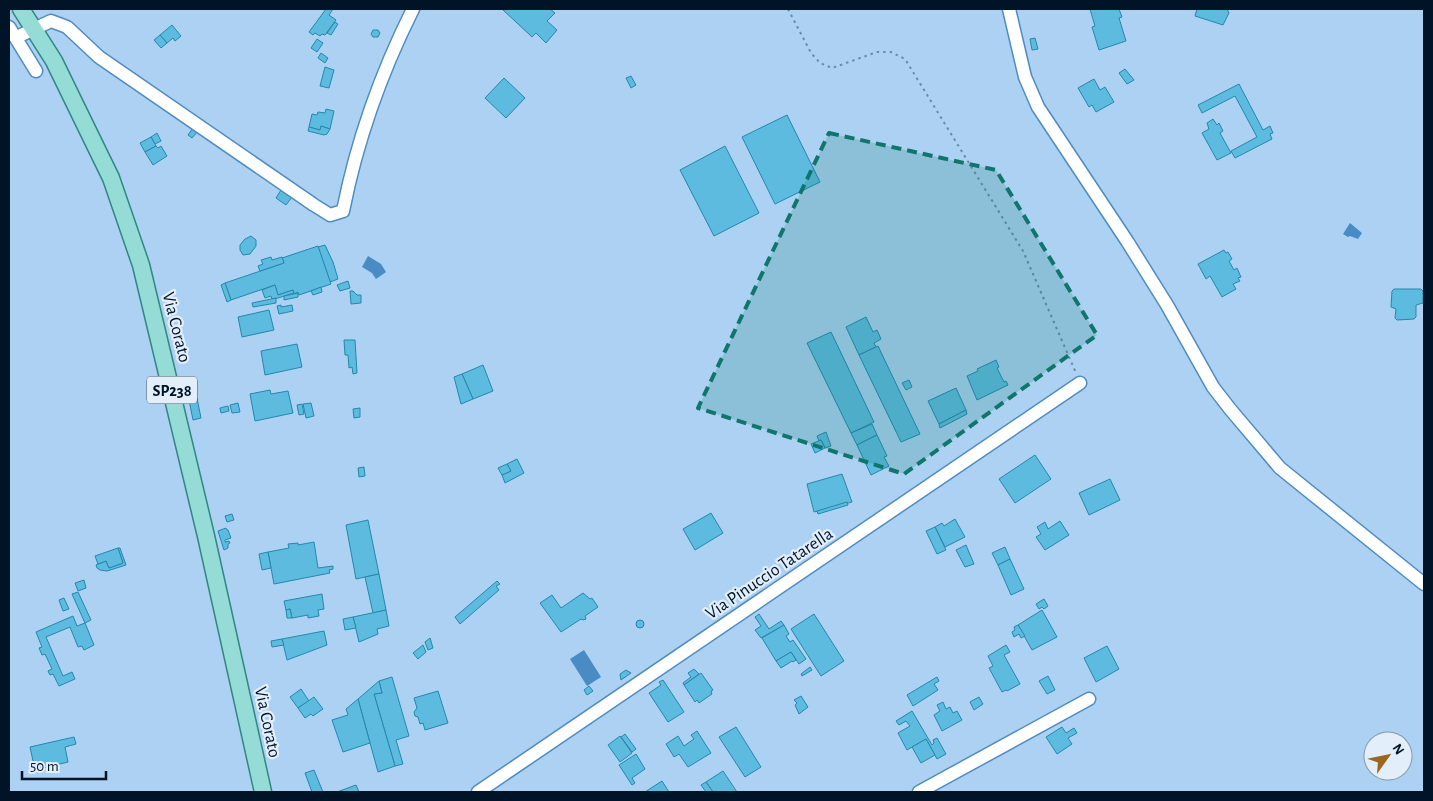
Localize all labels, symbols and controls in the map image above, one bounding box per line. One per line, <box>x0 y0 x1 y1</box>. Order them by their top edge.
street label: Via Corato <box>159 290 193 364</box>
road number: SP238 <box>147 376 197 404</box>
street label: Via Pinuccio Tatarella <box>703 525 836 623</box>
street label: Via Corato <box>251 685 283 759</box>
north arrow <box>1363 731 1413 781</box>
text: N <box>1390 742 1407 757</box>
scale bar <box>22 748 106 780</box>
text: 50 m <box>30 759 59 774</box>

